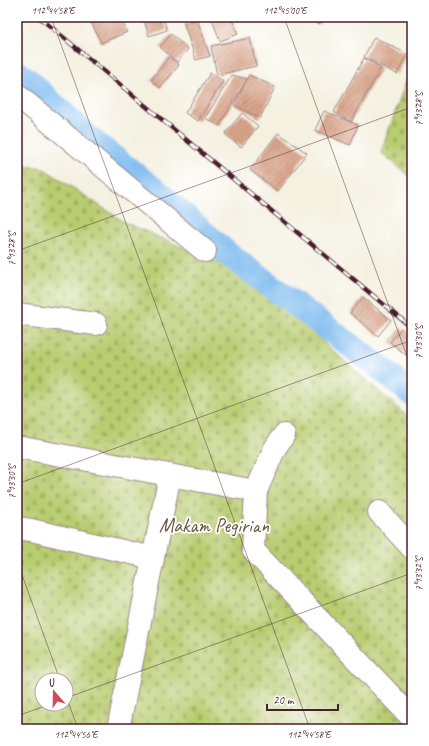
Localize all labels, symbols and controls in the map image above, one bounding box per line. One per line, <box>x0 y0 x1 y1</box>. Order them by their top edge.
text: 112°44'58"E <box>31 4 76 17</box>
text: 112°45'00"E <box>263 4 308 17</box>
text: 7°13'28"S <box>412 90 425 126</box>
text: 7°13'28"S <box>5 230 18 266</box>
text: 7°13'30"S <box>412 323 425 359</box>
text: 7°13'30"S <box>5 463 18 499</box>
park label: Makam Pegirian <box>159 513 270 538</box>
text: 7°13'32"S <box>412 555 425 591</box>
north arrow <box>34 672 74 712</box>
text: U <box>46 674 58 690</box>
scale bar <box>267 686 338 712</box>
text: 20 m <box>273 692 295 708</box>
text: 112°44'56"E <box>54 728 99 741</box>
text: 112°44'58"E <box>287 728 332 741</box>

